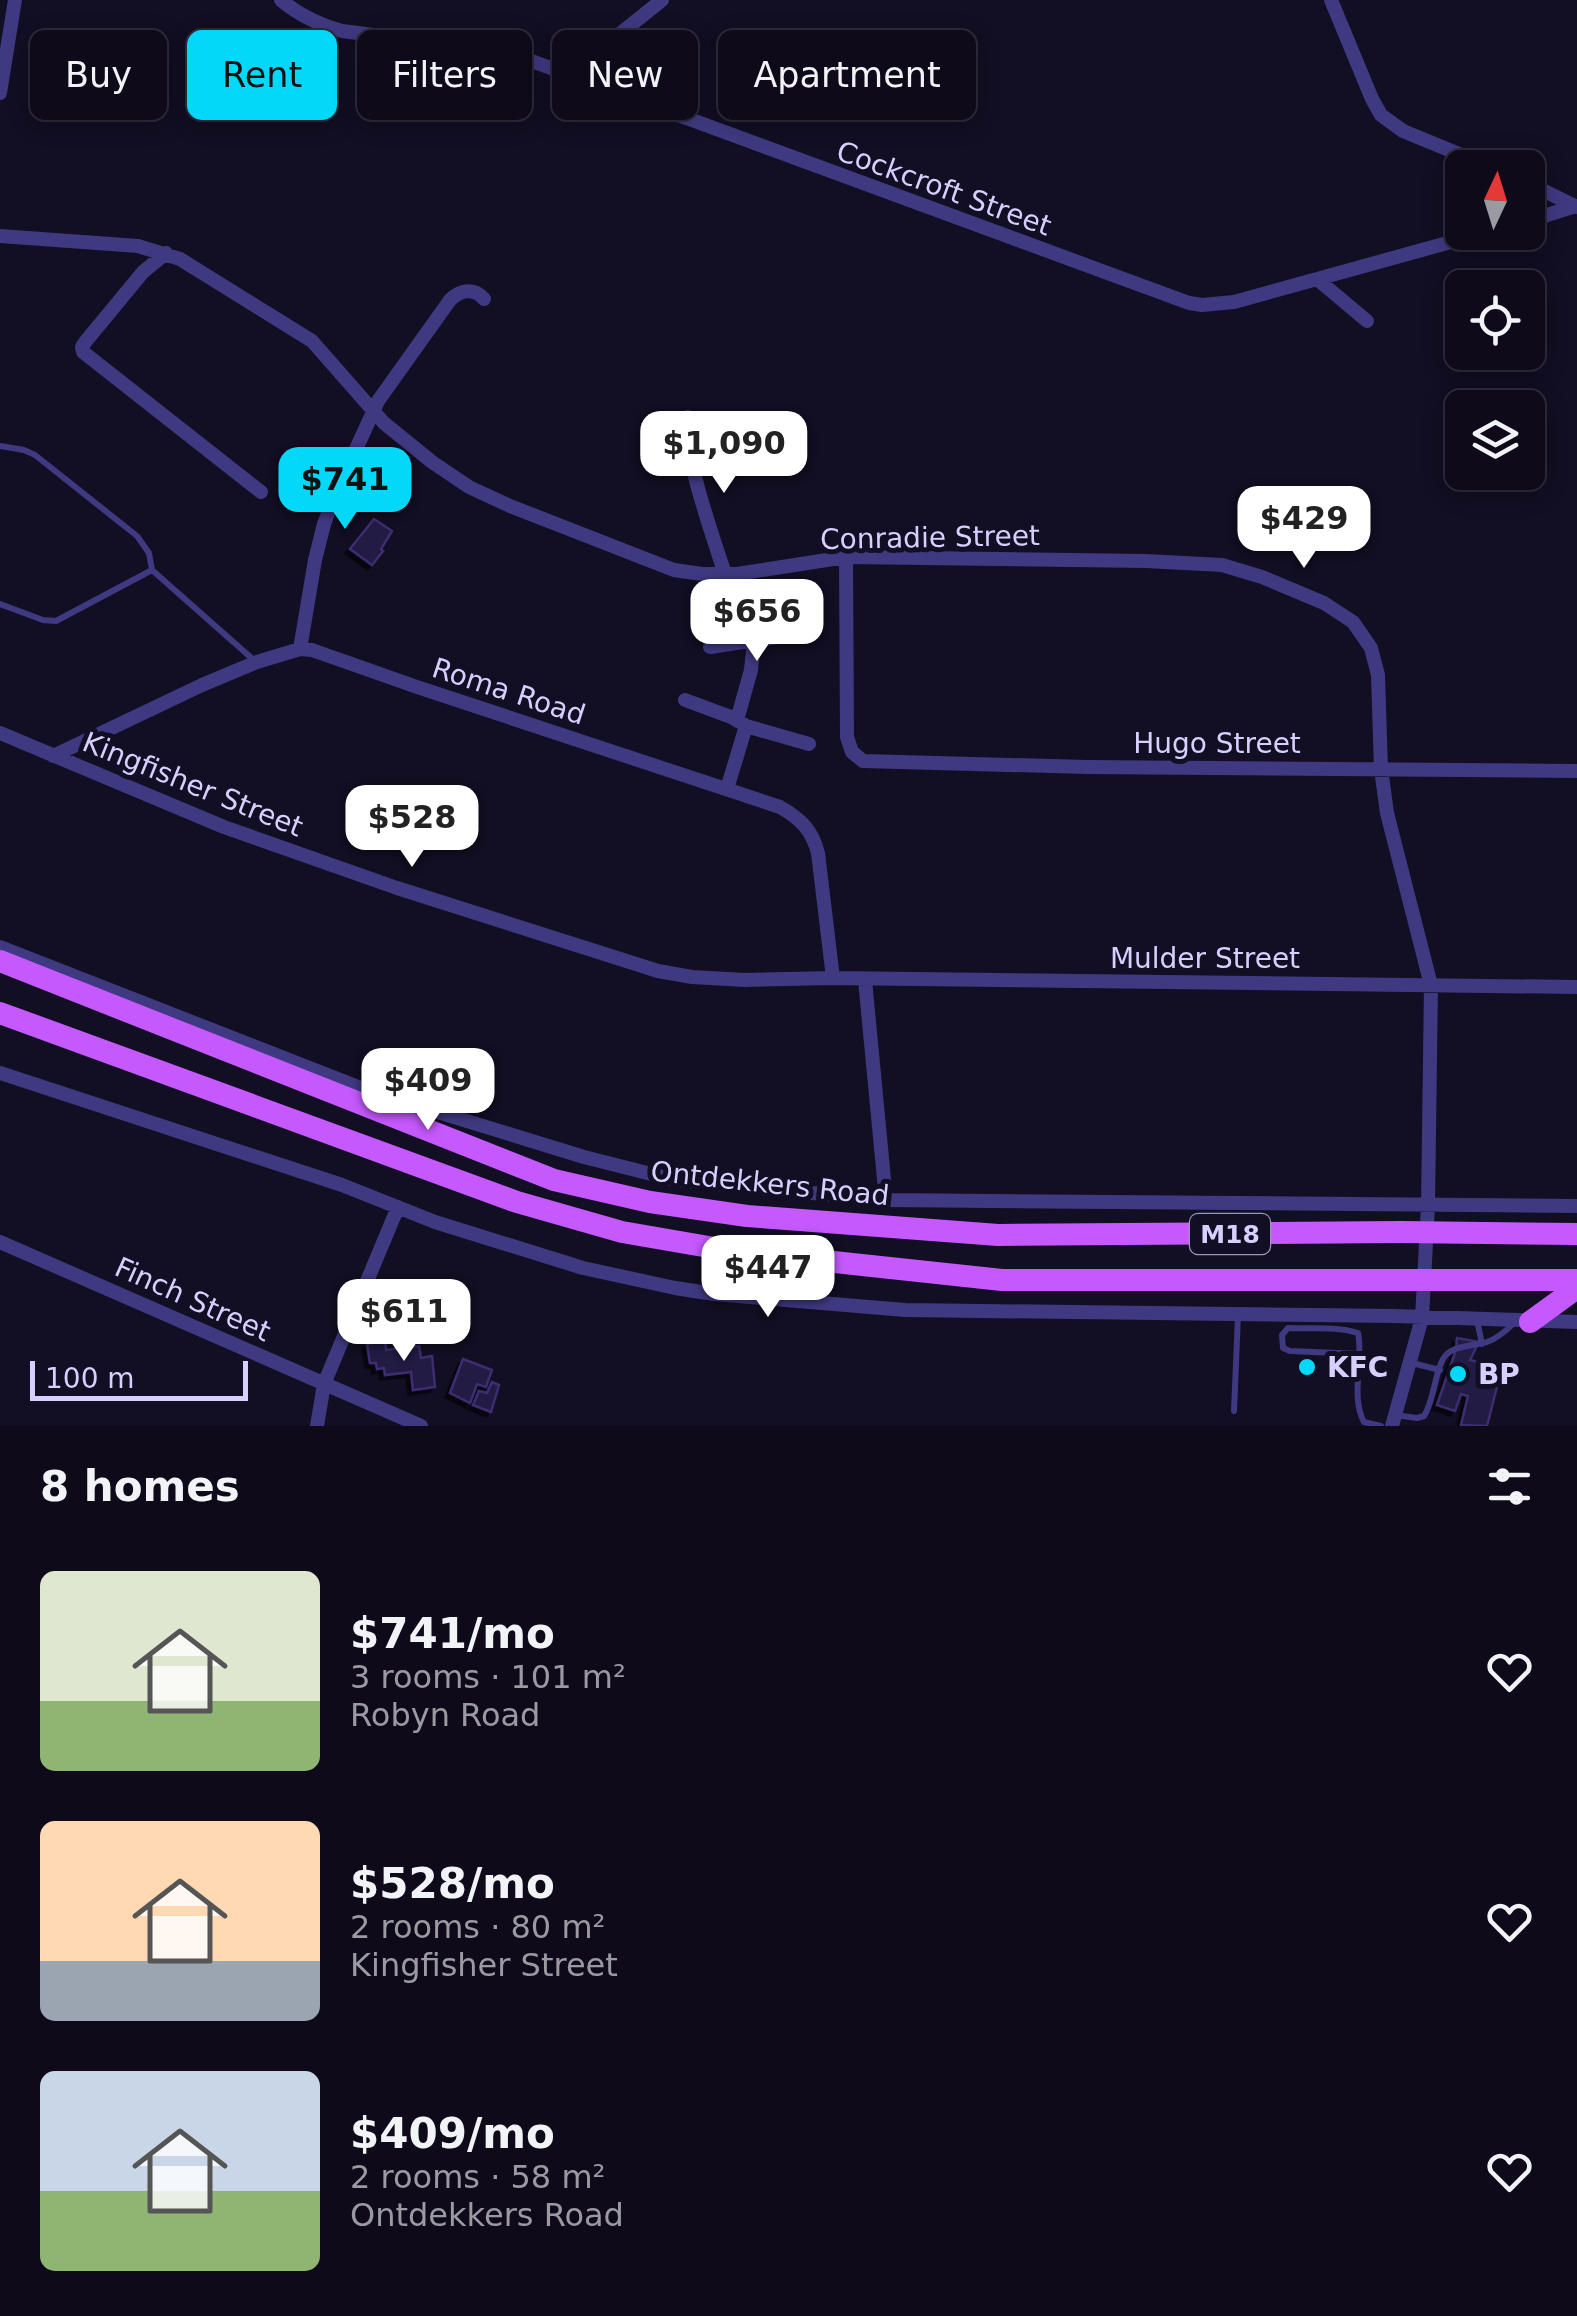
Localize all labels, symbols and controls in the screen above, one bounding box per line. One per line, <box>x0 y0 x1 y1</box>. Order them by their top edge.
chip: Buy <box>30 30 167 120</box>
chip: Rent <box>187 30 337 120</box>
chip: Filters <box>357 30 532 120</box>
chip: New <box>552 30 698 120</box>
chip: Apartment <box>718 30 976 120</box>
street label: Cockcroft Street <box>832 134 1056 243</box>
north arrow <box>1445 150 1545 250</box>
map controls <box>1445 150 1545 490</box>
button: locate <box>1445 270 1545 370</box>
button: layers <box>1445 390 1545 490</box>
pin: $1,090 <box>643 411 805 496</box>
text: $1,090 <box>662 424 786 462</box>
pin: $741 <box>286 447 404 532</box>
text: $741 <box>300 460 390 498</box>
pin: $429 <box>1245 486 1363 571</box>
text: $429 <box>1259 499 1349 537</box>
street label: Conradie Street <box>820 519 1040 556</box>
pin: $656 <box>698 579 816 664</box>
text: $656 <box>712 592 802 630</box>
street label: Roma Road <box>428 651 590 732</box>
street label: Kingfisher Street <box>78 725 308 844</box>
street label: Hugo Street <box>1133 727 1301 760</box>
pin: $528 <box>353 785 471 870</box>
text: $528 <box>367 798 457 836</box>
street label: Mulder Street <box>1110 942 1300 975</box>
pin: $409 <box>369 1048 487 1133</box>
text: $409 <box>383 1061 473 1099</box>
street label: Ontdekkers Road <box>649 1155 891 1212</box>
road number: M18 <box>1190 1214 1270 1254</box>
pin: $447 <box>709 1235 827 1320</box>
text: $447 <box>723 1248 813 1286</box>
street label: Finch Street <box>110 1250 276 1348</box>
pin: $611 <box>345 1279 463 1364</box>
text: $611 <box>359 1292 449 1330</box>
place label: KFC <box>1327 1351 1388 1384</box>
scale bar <box>30 1356 248 1400</box>
marker: KFC <box>1296 1356 1318 1378</box>
place label: BP <box>1478 1358 1520 1391</box>
text: 100 m <box>45 1362 135 1395</box>
marker: BP <box>1447 1363 1469 1385</box>
icon: filters <box>1482 1459 1537 1514</box>
text: 8 homes <box>40 1462 240 1511</box>
text: $741/mo <box>350 1609 555 1658</box>
icon: home <box>120 1611 240 1731</box>
icon: heart <box>1482 1644 1537 1699</box>
text: 3 rooms · 101 m² <box>350 1658 626 1696</box>
text: Robyn Road <box>350 1696 540 1734</box>
text: $528/mo <box>350 1859 555 1908</box>
icon: home <box>120 1861 240 1981</box>
icon: heart <box>1482 1894 1537 1949</box>
text: 2 rooms · 80 m² <box>350 1908 605 1946</box>
text: Kingfisher Street <box>350 1946 618 1984</box>
text: $409/mo <box>350 2109 555 2158</box>
icon: home <box>120 2111 240 2231</box>
icon: heart <box>1482 2144 1537 2199</box>
text: 2 rooms · 58 m² <box>350 2158 605 2196</box>
text: Ontdekkers Road <box>350 2196 624 2234</box>

